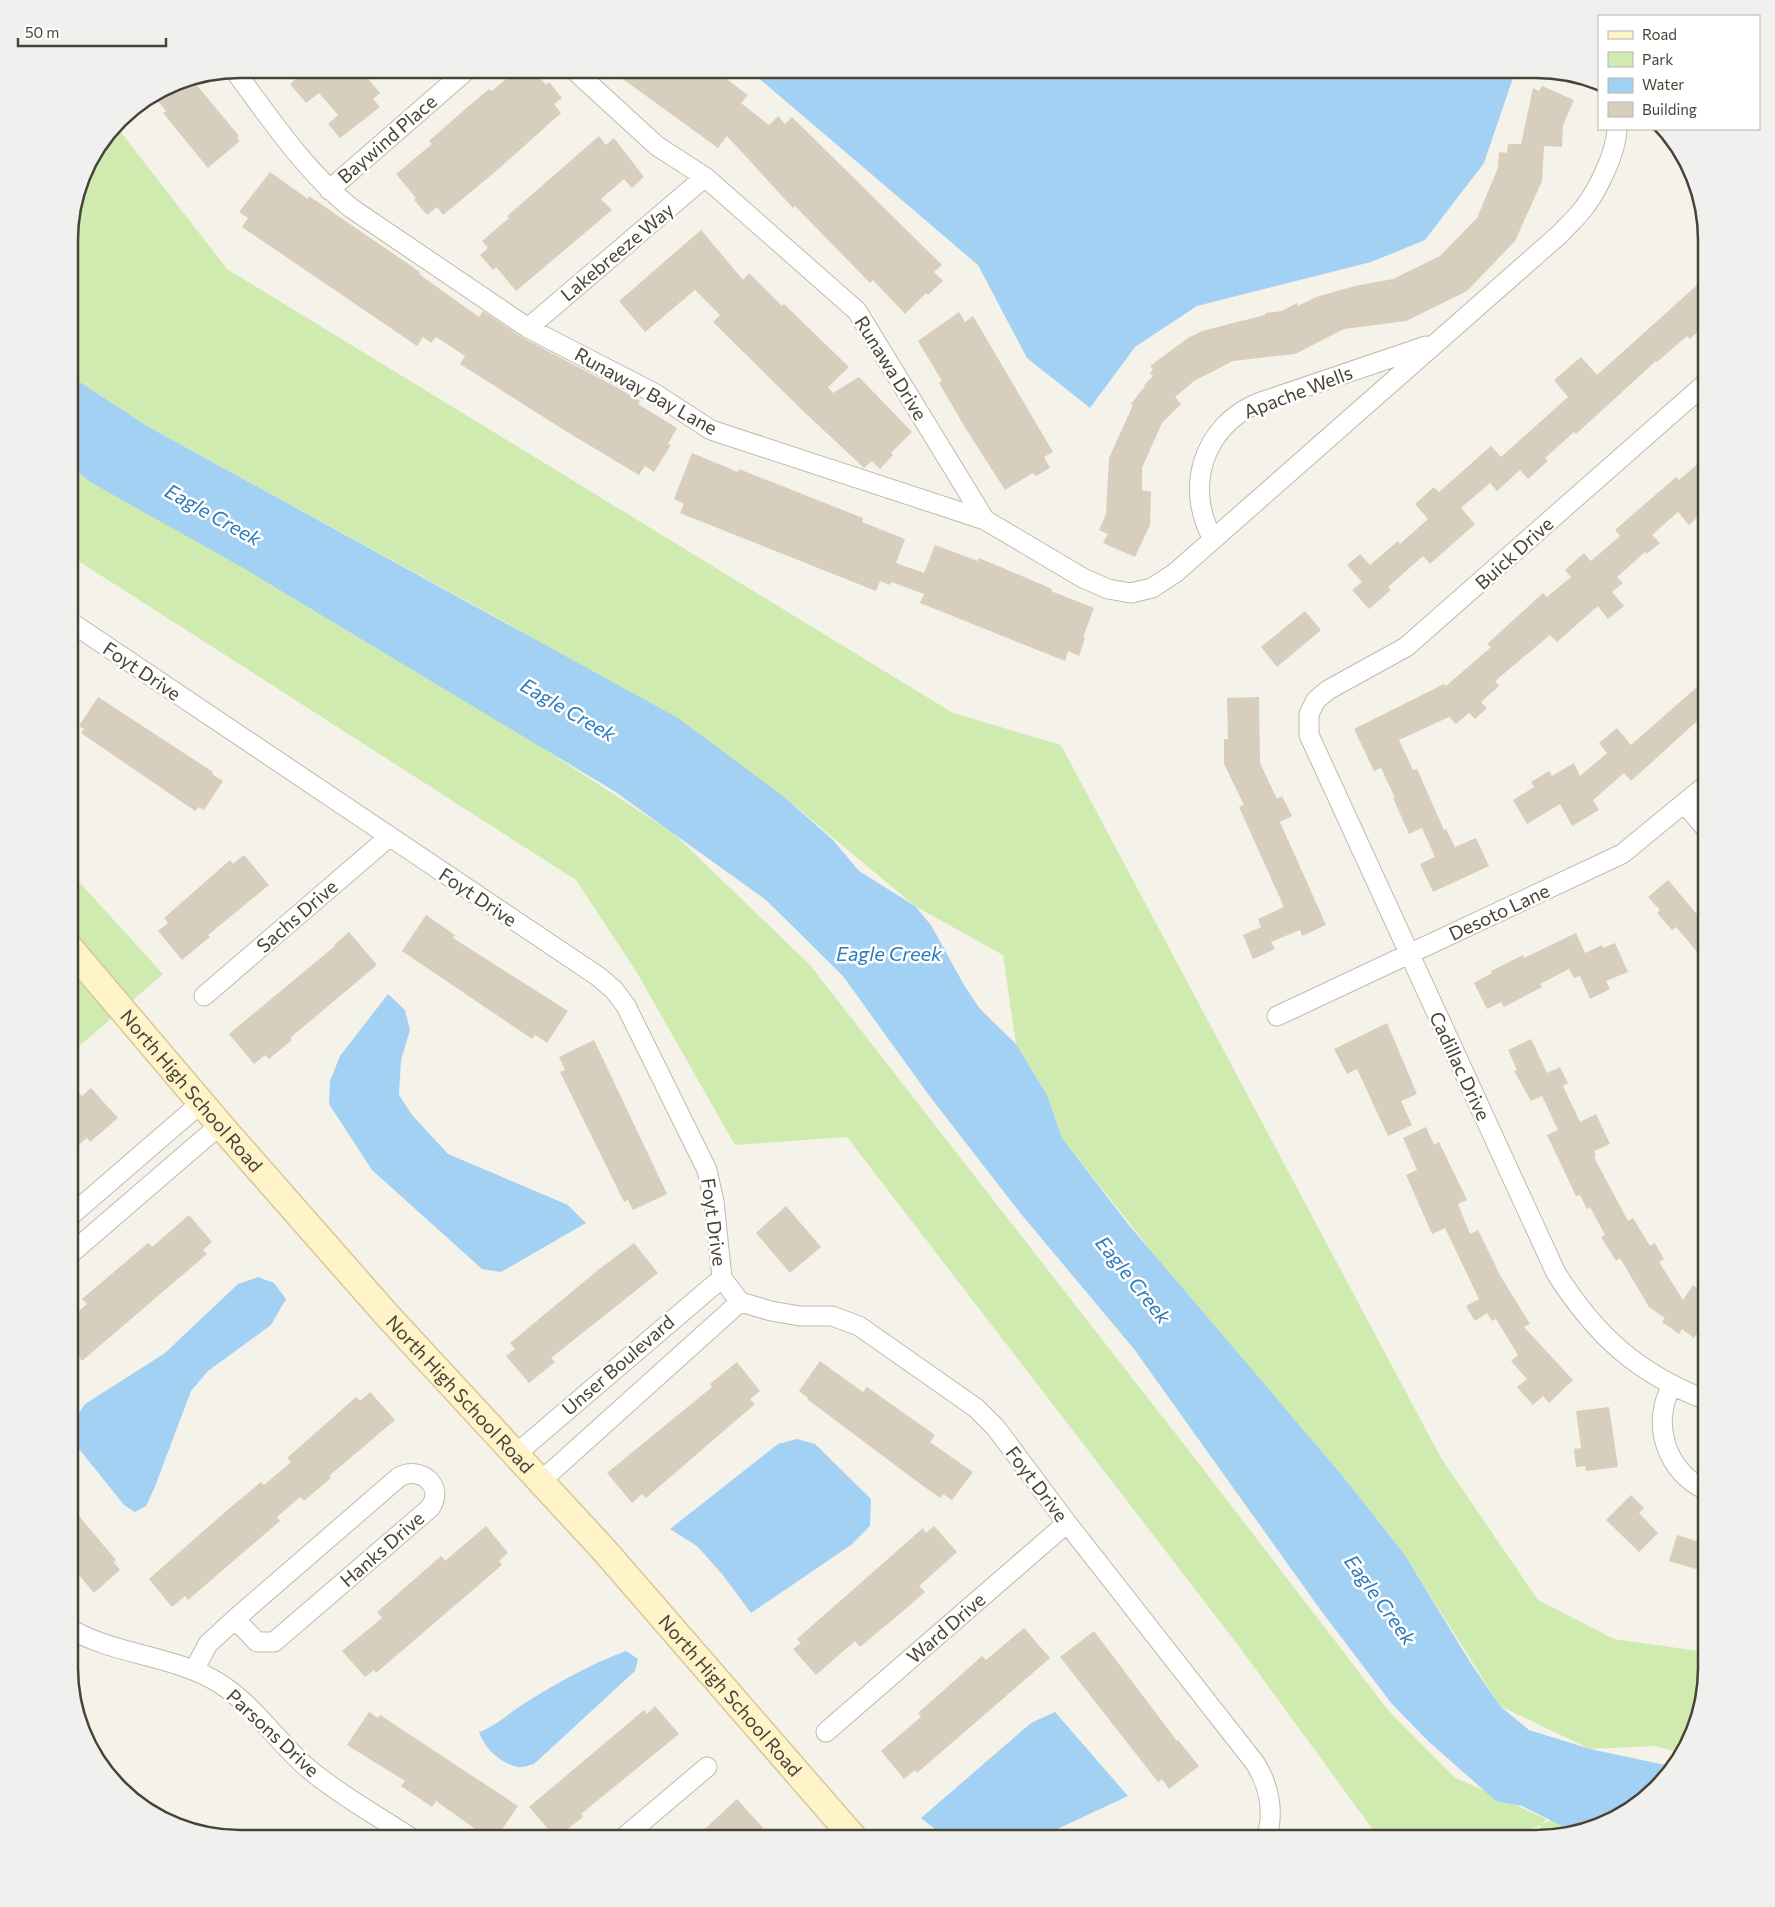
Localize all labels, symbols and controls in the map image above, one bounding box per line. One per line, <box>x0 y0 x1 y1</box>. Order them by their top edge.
scale bar <box>18 15 165 47</box>
legend <box>1598 15 1760 130</box>
text: 50 m <box>25 23 59 41</box>
text: Road <box>1642 25 1677 43</box>
text: Park <box>1642 50 1673 68</box>
text: Water <box>1642 75 1684 93</box>
street label: Baywind Place <box>333 89 441 188</box>
text: Building <box>1642 100 1697 118</box>
street label: Lakebreeze Way <box>556 198 678 306</box>
street label: Runawa Drive <box>850 311 933 424</box>
street label: Runaway Bay Lane <box>571 342 721 439</box>
street label: Apache Wells <box>1240 360 1355 423</box>
water label: Eagle Creek <box>161 478 267 551</box>
street label: Buick Drive <box>1470 512 1557 594</box>
street label: Foyt Drive <box>99 636 185 705</box>
water label: Eagle Creek <box>517 672 621 747</box>
street label: Foyt Drive <box>435 862 521 931</box>
street label: Sachs Drive <box>252 874 342 957</box>
street label: Desoto Lane <box>1445 878 1553 945</box>
water label: Eagle Creek <box>836 941 943 965</box>
street label: North High School Road <box>116 1005 268 1177</box>
street label: Cadillac Drive <box>1425 1008 1496 1124</box>
street label: Foyt Drive <box>697 1176 732 1267</box>
water label: Eagle Creek <box>1091 1231 1177 1329</box>
street label: North High School Road <box>382 1310 539 1477</box>
street label: Unser Boulevard <box>557 1310 679 1420</box>
street label: Foyt Drive <box>1002 1441 1073 1526</box>
street label: Hanks Drive <box>335 1506 428 1591</box>
water label: Eagle Creek <box>1340 1550 1422 1650</box>
street label: Ward Drive <box>902 1587 989 1668</box>
street label: North High School Road <box>654 1610 807 1781</box>
street label: Parsons Drive <box>222 1684 324 1781</box>

